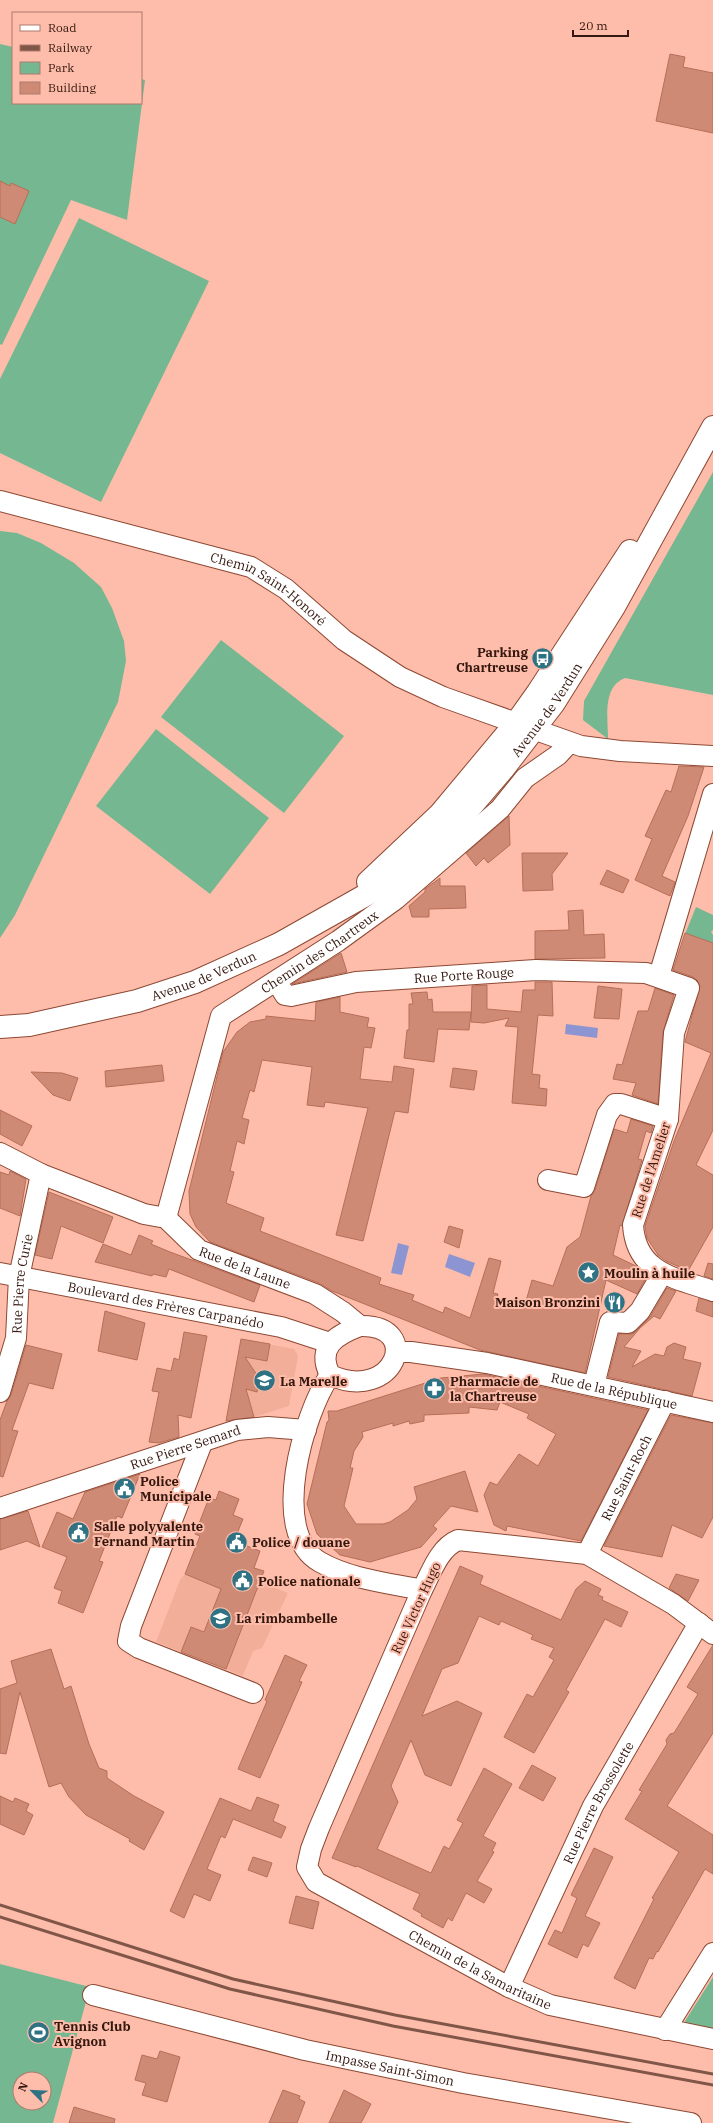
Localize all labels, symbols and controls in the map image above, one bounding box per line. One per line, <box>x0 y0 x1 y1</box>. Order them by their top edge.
legend <box>12 12 142 104</box>
scale bar <box>573 12 628 38</box>
text: 20 m <box>579 18 608 33</box>
text: Road <box>48 20 77 35</box>
text: Railway <box>48 40 93 55</box>
text: Park <box>48 60 74 75</box>
text: Building <box>48 80 96 95</box>
street label: Chemin Saint-Honoré <box>209 548 330 629</box>
place label: Parking Chartreuse <box>456 644 528 676</box>
bus stop icon: Parking Chartreuse <box>530 646 556 672</box>
street label: Avenue de Verdun <box>507 659 586 760</box>
street label: Chemin des Chartreux <box>257 906 382 997</box>
street label: Avenue de Verdun <box>149 947 259 1004</box>
street label: Rue Porte Rouge <box>413 963 515 987</box>
street label: Rue de l'Amelier <box>628 1120 675 1220</box>
street label: Rue Pierre Curie <box>8 1232 37 1334</box>
street label: Rue de la Laune <box>197 1242 293 1293</box>
place icon: Moulin à huile <box>575 1260 601 1286</box>
place label: Moulin à huile <box>604 1265 695 1282</box>
street label: Boulevard des Frères Carpanédo <box>66 1278 266 1332</box>
restaurant icon: Maison Bronzini <box>602 1289 628 1315</box>
place label: Maison Bronzini <box>495 1294 601 1311</box>
school or university icon: La Marelle <box>251 1368 277 1394</box>
street label: Rue de la République <box>549 1369 679 1413</box>
place label: La Marelle <box>280 1373 347 1390</box>
place label: Pharmacie de la Chartreuse <box>450 1373 538 1405</box>
pharmacy icon: Pharmacie de la Chartreuse <box>421 1375 447 1401</box>
street label: Rue Pierre Semard <box>128 1421 243 1473</box>
street label: Rue Saint-Roch <box>597 1432 655 1523</box>
place label: Police Municipale <box>140 1473 212 1505</box>
public building icon: Police Municipale <box>112 1475 138 1501</box>
place label: Salle polyvalente Fernand Martin <box>94 1518 203 1550</box>
public building icon: Salle polyvalente Fernand Martin <box>66 1520 92 1546</box>
public building icon: Police / douane <box>224 1529 250 1555</box>
place label: Police / douane <box>252 1534 350 1551</box>
street label: Rue Victor Hugo <box>387 1559 445 1657</box>
public building icon: Police nationale <box>229 1568 255 1594</box>
place label: Police nationale <box>258 1573 361 1590</box>
school or university icon: La rimbambelle <box>208 1605 234 1631</box>
place label: La rimbambelle <box>236 1610 338 1627</box>
street label: Rue Pierre Brossolette <box>559 1738 637 1866</box>
street label: Chemin de la Samaritaine <box>406 1926 554 2013</box>
place label: Tennis Club Avignon <box>54 2018 131 2050</box>
sports icon: Tennis Club Avignon <box>26 2020 52 2046</box>
street label: Impasse Saint-Simon <box>324 2046 456 2089</box>
north arrow <box>12 2071 52 2111</box>
text: N <box>15 2080 31 2094</box>

